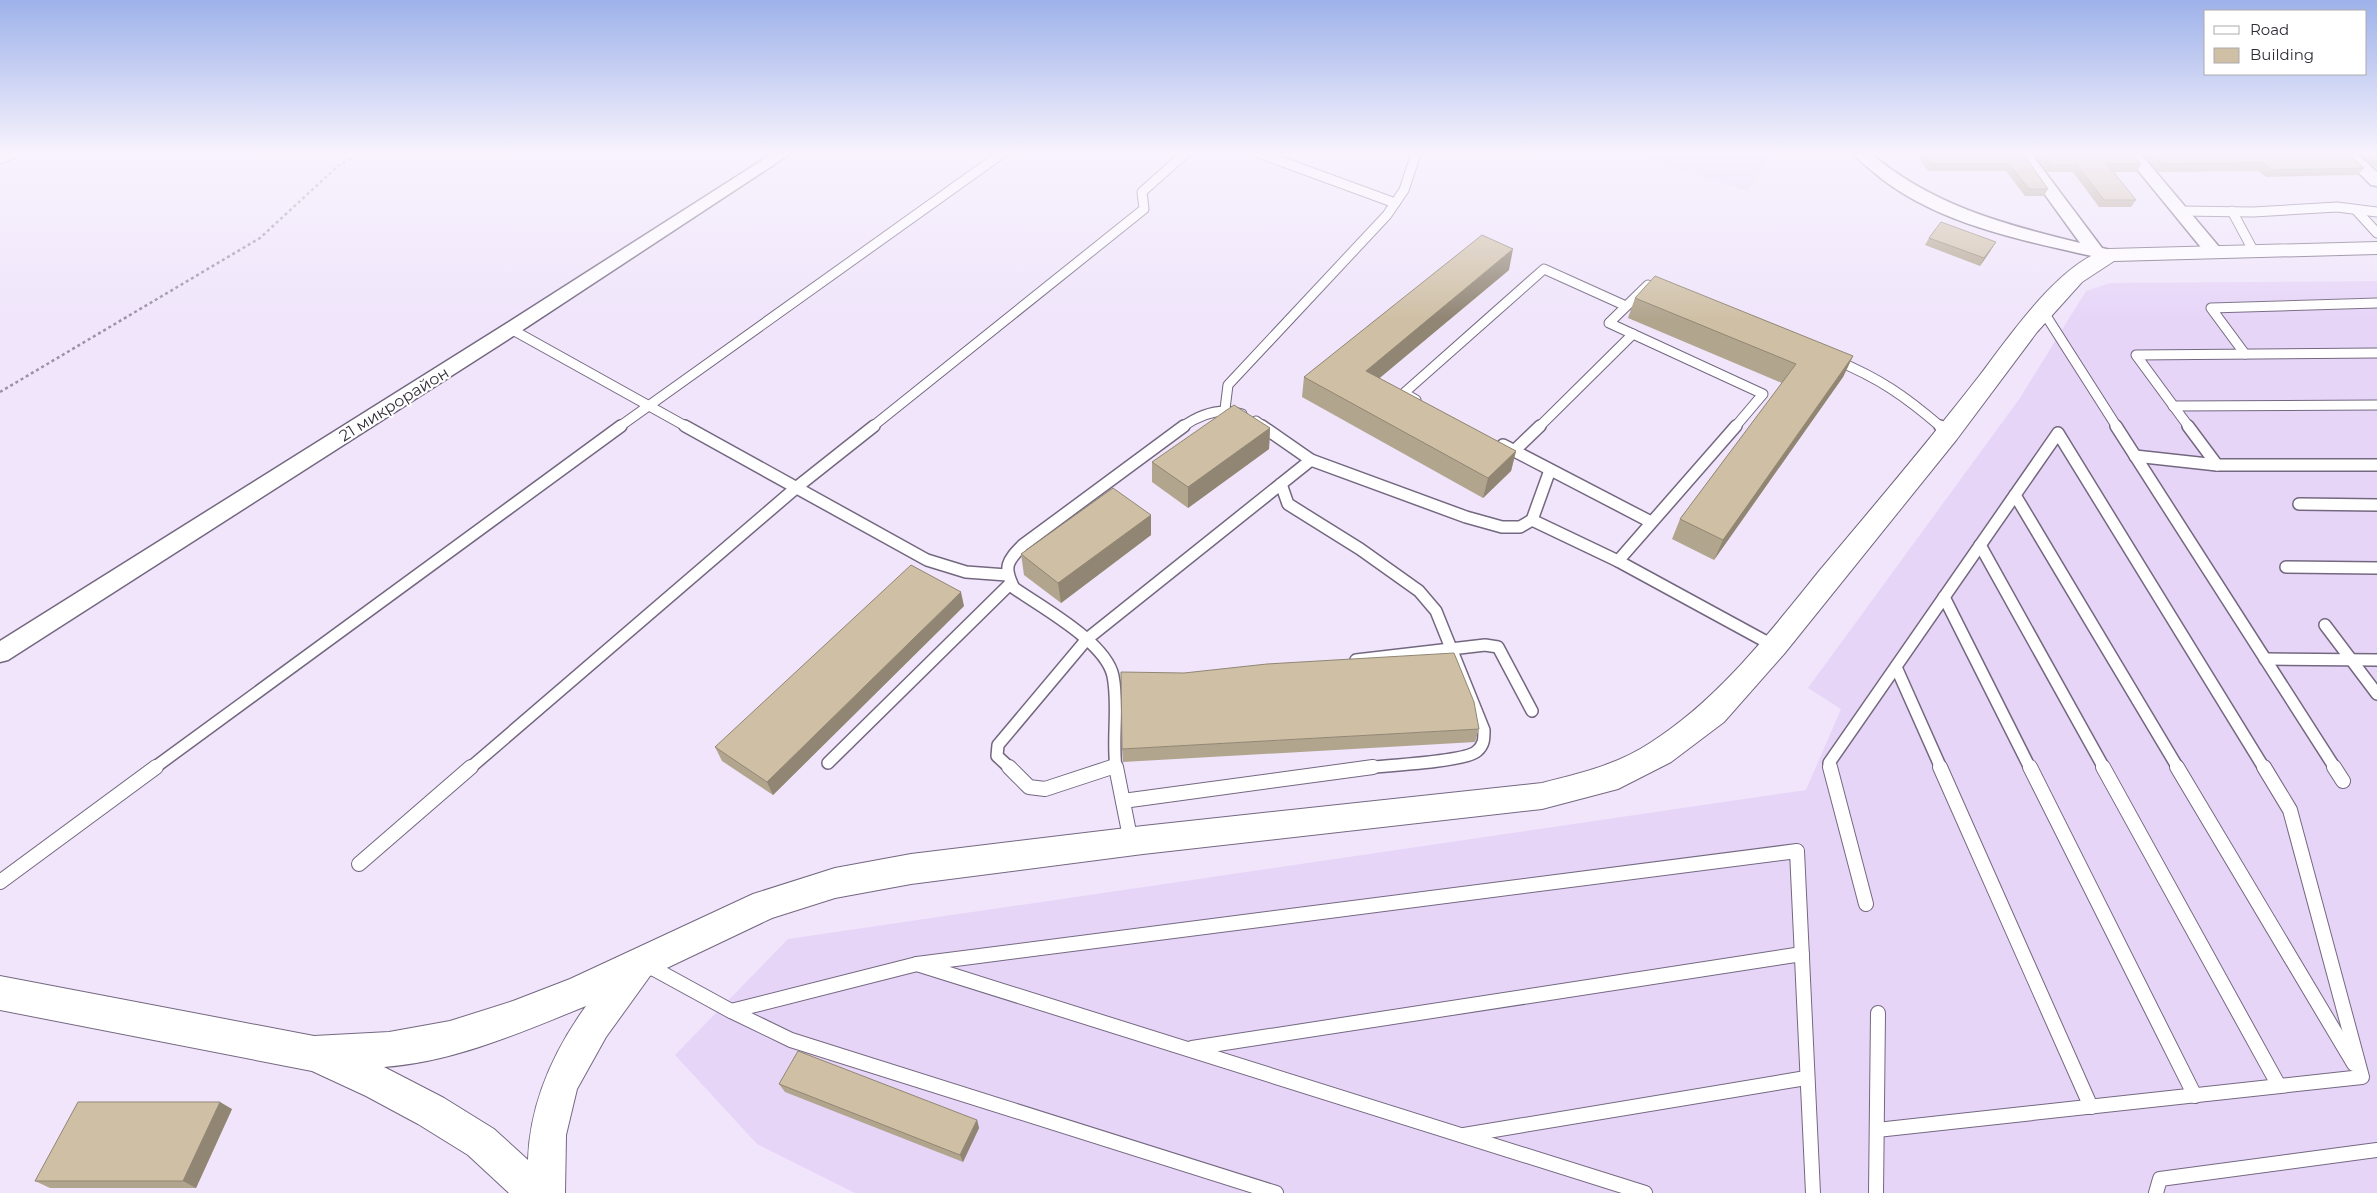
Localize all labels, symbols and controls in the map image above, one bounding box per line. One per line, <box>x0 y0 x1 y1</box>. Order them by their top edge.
legend <box>2204 10 2367 75</box>
text: Road <box>2250 20 2289 39</box>
text: Building <box>2250 45 2314 64</box>
street label: 21 микрорайон <box>336 363 452 445</box>

